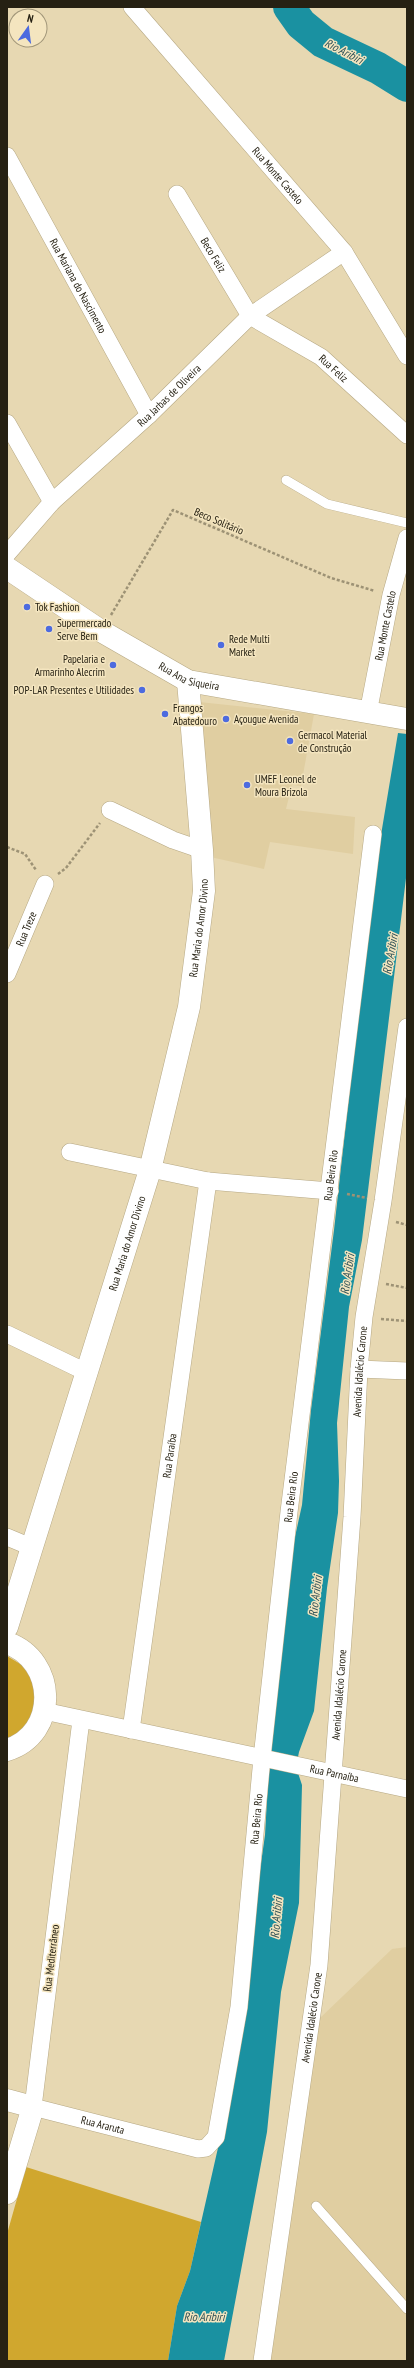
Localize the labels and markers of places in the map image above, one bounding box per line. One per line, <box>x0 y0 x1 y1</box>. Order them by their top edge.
place label: Tok Fashion <box>35 600 80 614</box>
marker: Tok Fashion <box>22 602 32 612</box>
place label: Supermercado Serve Bem <box>57 616 112 643</box>
marker: Supermercado Serve Bem <box>44 624 54 634</box>
place label: Rede Multi Market <box>229 632 270 659</box>
marker: Rede Multi Market <box>216 640 226 650</box>
place label: Papelaria e Armarinho Alecrim <box>35 652 105 679</box>
marker: Papelaria e Armarinho Alecrim <box>108 660 118 670</box>
place label: POP-LAR Presentes e Utilidades <box>14 683 134 697</box>
marker: POP-LAR Presentes e Utilidades <box>137 685 147 695</box>
place label: Frangos Abatedouro <box>173 701 217 728</box>
marker: Frangos Abatedouro <box>160 709 170 719</box>
place label: Açougue Avenida <box>234 712 299 726</box>
marker: Açougue Avenida <box>221 714 231 724</box>
place label: Germacol Material de Construção <box>298 728 368 755</box>
marker: Germacol Material de Construção <box>285 736 295 746</box>
place label: UMEF Leonel de Moura Brizola <box>255 772 317 799</box>
marker: UMEF Leonel de Moura Brizola <box>242 780 252 790</box>

